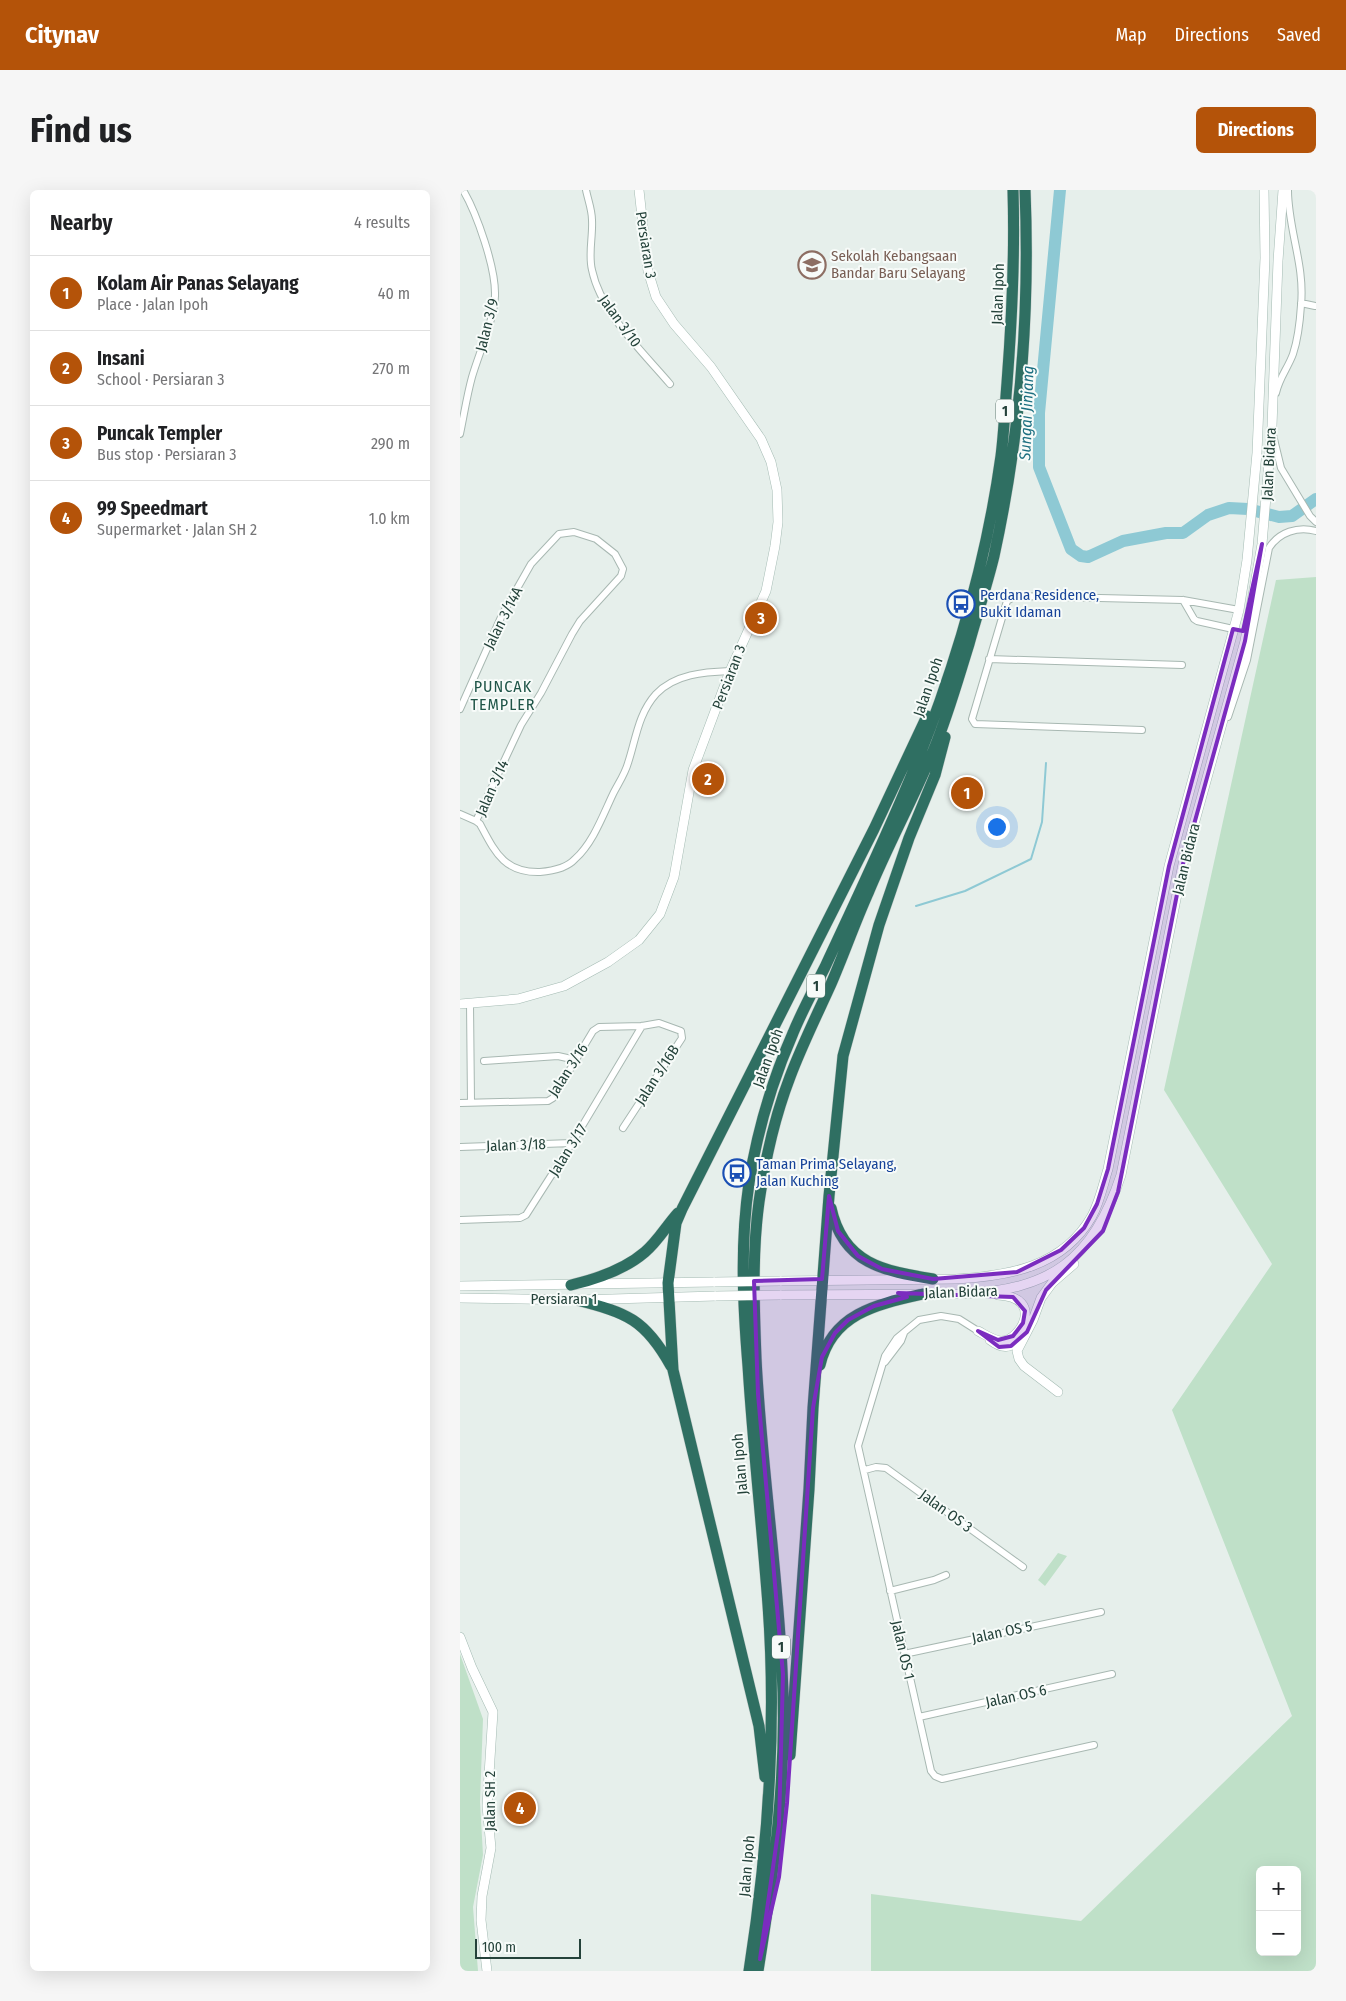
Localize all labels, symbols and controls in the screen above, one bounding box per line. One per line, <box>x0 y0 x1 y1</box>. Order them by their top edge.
text: Citynav <box>25 21 99 49</box>
text: Map <box>1115 24 1147 46</box>
text: Directions <box>1175 24 1249 46</box>
text: Saved <box>1277 24 1321 46</box>
button: Directions <box>1196 107 1316 153</box>
text: Find us <box>30 109 132 151</box>
text: Nearby <box>50 210 112 236</box>
street label: Persiaran 3 <box>632 210 660 280</box>
text: 4 results <box>354 213 410 232</box>
place label: Sekolah Kebangsaan Bandar Baru Selayang <box>831 247 965 282</box>
school or university icon: Sekolah Kebangsaan Bandar Baru Selayang <box>797 250 827 280</box>
street label: Jalan Ipoh <box>988 263 1008 325</box>
text: Kolam Air Panas Selayang <box>97 272 299 295</box>
text: 1 <box>63 284 69 303</box>
text: 40 m <box>378 284 410 303</box>
street label: Jalan 3/10 <box>595 291 645 351</box>
text: Place · Jalan Ipoh <box>97 295 208 314</box>
street label: Jalan 3/9 <box>472 297 502 353</box>
text: Insani <box>97 347 145 370</box>
text: 2 <box>62 359 70 378</box>
text: 270 m <box>372 359 410 378</box>
water label: Sungai Jinjang <box>1015 365 1038 462</box>
text: School · Persiaran 3 <box>97 370 224 389</box>
road number: 1 <box>996 400 1014 422</box>
text: Puncak Templer <box>97 422 222 445</box>
street label: Jalan Bidara <box>1258 427 1280 501</box>
text: 3 <box>62 434 70 453</box>
text: 290 m <box>371 434 410 453</box>
text: Bus stop · Persiaran 3 <box>97 445 237 464</box>
text: 99 Speedmart <box>97 497 208 520</box>
text: 4 <box>62 509 70 528</box>
text: 1.0 km <box>369 509 410 528</box>
text: Supermarket · Jalan SH 2 <box>97 520 257 539</box>
street label: Jalan 3/14A <box>480 584 526 652</box>
place label: Perdana Residence, Bukit Idaman <box>980 586 1099 621</box>
bus stop icon: Perdana Residence, Bukit Idaman <box>946 589 976 619</box>
pin: 3 <box>745 599 777 637</box>
street label: Persiaran 3 <box>708 642 750 712</box>
street label: Jalan Ipoh <box>909 655 947 719</box>
district label: PUNCAK TEMPLER <box>471 677 535 714</box>
street label: Jalan 3/14 <box>472 757 512 819</box>
pin: 2 <box>692 760 724 798</box>
pin: 1 <box>951 774 983 812</box>
your location <box>984 814 1010 840</box>
street label: Jalan Bidara <box>1168 821 1204 897</box>
road number: 1 <box>807 974 825 998</box>
street label: Jalan Ipoh <box>749 1026 787 1090</box>
street label: Jalan 3/16 <box>544 1040 592 1100</box>
street label: Jalan 3/16B <box>631 1042 683 1108</box>
street label: Jalan 3/17 <box>545 1120 591 1180</box>
street label: Jalan 3/18 <box>486 1135 546 1155</box>
place label: Taman Prima Selayang, Jalan Kuching <box>756 1155 897 1190</box>
bus stop icon: Taman Prima Selayang, Jalan Kuching <box>722 1158 752 1188</box>
street label: Jalan Bidara <box>924 1282 998 1302</box>
street label: Persiaran 1 <box>531 1290 597 1308</box>
street label: Jalan Ipoh <box>728 1432 752 1496</box>
street label: Jalan OS 3 <box>916 1486 976 1536</box>
street label: Jalan OS 5 <box>970 1617 1034 1647</box>
street label: Jalan OS 1 <box>887 1619 919 1681</box>
road number: 1 <box>772 1635 790 1658</box>
street label: Jalan OS 6 <box>984 1681 1048 1711</box>
street label: Jalan SH 2 <box>481 1770 499 1831</box>
pin: 4 <box>504 1789 536 1827</box>
street label: Jalan Ipoh <box>735 1834 759 1898</box>
map controls <box>1256 1866 1301 1956</box>
button: + <box>1256 1866 1301 1911</box>
button: − <box>1256 1911 1301 1956</box>
scale bar <box>475 1936 581 1959</box>
text: 100 m <box>482 1939 516 1956</box>

